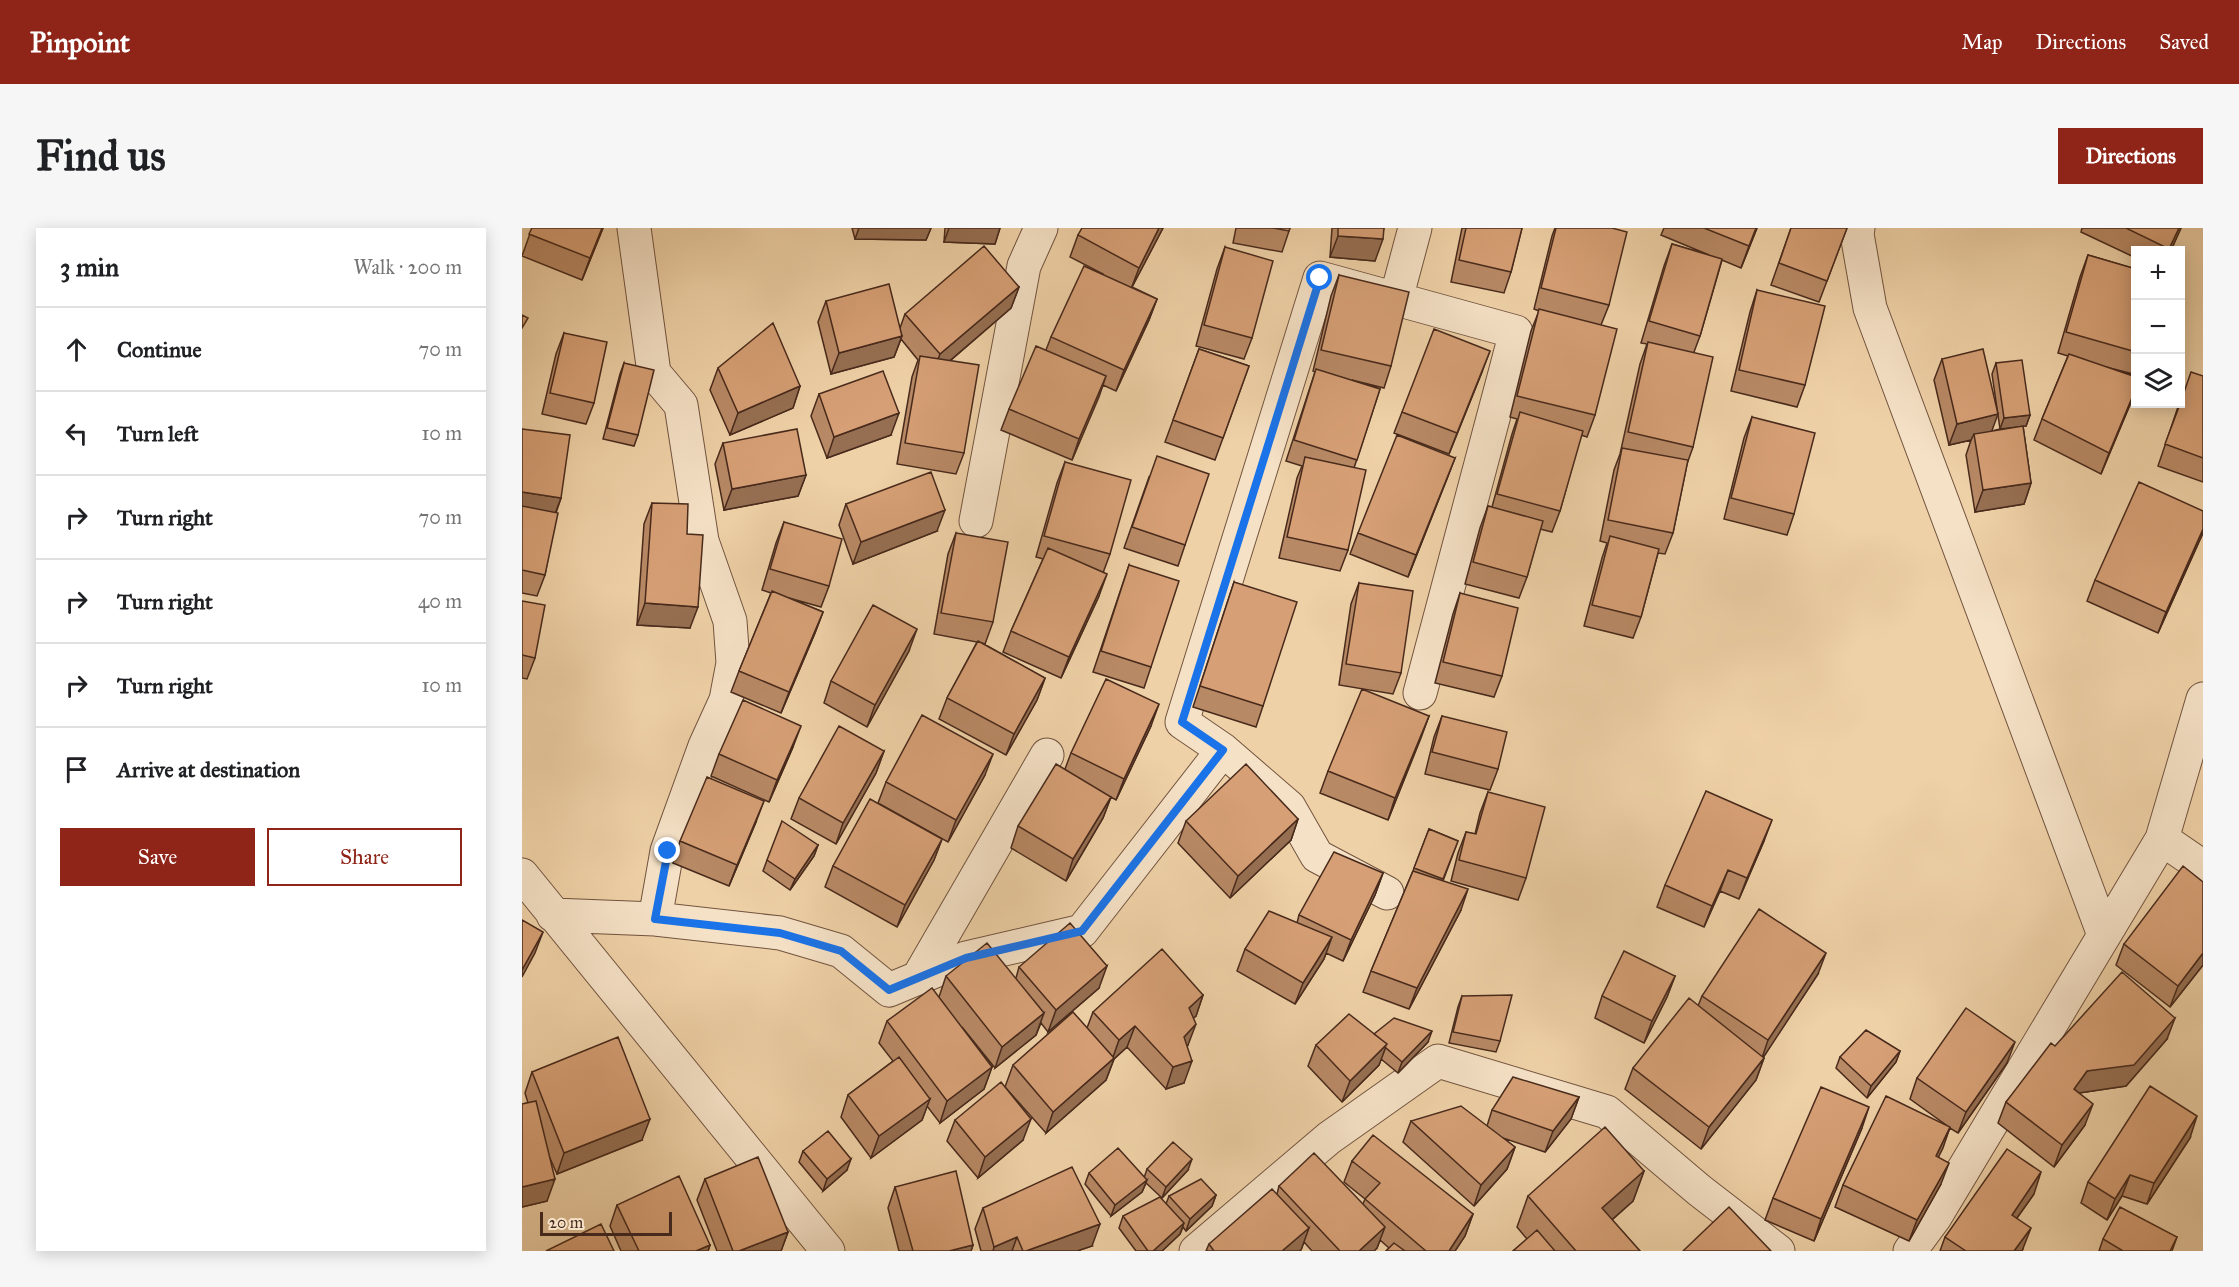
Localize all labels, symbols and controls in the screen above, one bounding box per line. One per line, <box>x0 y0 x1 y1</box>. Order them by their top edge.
text: Pinpoint <box>30 25 130 60</box>
text: Map <box>1962 29 2003 55</box>
text: Directions <box>2036 29 2126 55</box>
text: Saved <box>2159 29 2209 55</box>
button: Directions <box>2058 128 2203 184</box>
text: Find us <box>36 130 166 182</box>
map controls <box>2131 246 2185 408</box>
button: + <box>2131 246 2185 300</box>
text: 3 min <box>60 251 119 283</box>
text: Walk · 200 m <box>354 255 462 279</box>
route start <box>1306 264 1332 290</box>
button: − <box>2131 300 2185 354</box>
icon: ahead <box>60 333 93 366</box>
text: Continue <box>117 336 202 363</box>
text: 70 m <box>419 337 462 361</box>
button: layers <box>2131 354 2185 408</box>
icon: left <box>60 417 93 450</box>
text: Turn left <box>117 420 199 447</box>
text: 10 m <box>421 421 462 445</box>
icon: right <box>60 501 93 534</box>
text: Turn right <box>117 504 213 531</box>
text: 70 m <box>419 505 462 529</box>
icon: right <box>60 585 93 618</box>
text: Turn right <box>117 588 213 615</box>
text: 40 m <box>418 589 462 613</box>
icon: right <box>60 669 93 702</box>
text: Turn right <box>117 672 213 699</box>
text: 10 m <box>421 673 462 697</box>
icon: arrive <box>60 753 93 786</box>
text: Arrive at destination <box>117 756 300 783</box>
button: Save <box>60 828 255 886</box>
button: Share <box>267 828 462 886</box>
route end <box>654 837 680 863</box>
scale bar <box>540 1209 672 1236</box>
text: 20 m <box>549 1213 583 1232</box>

